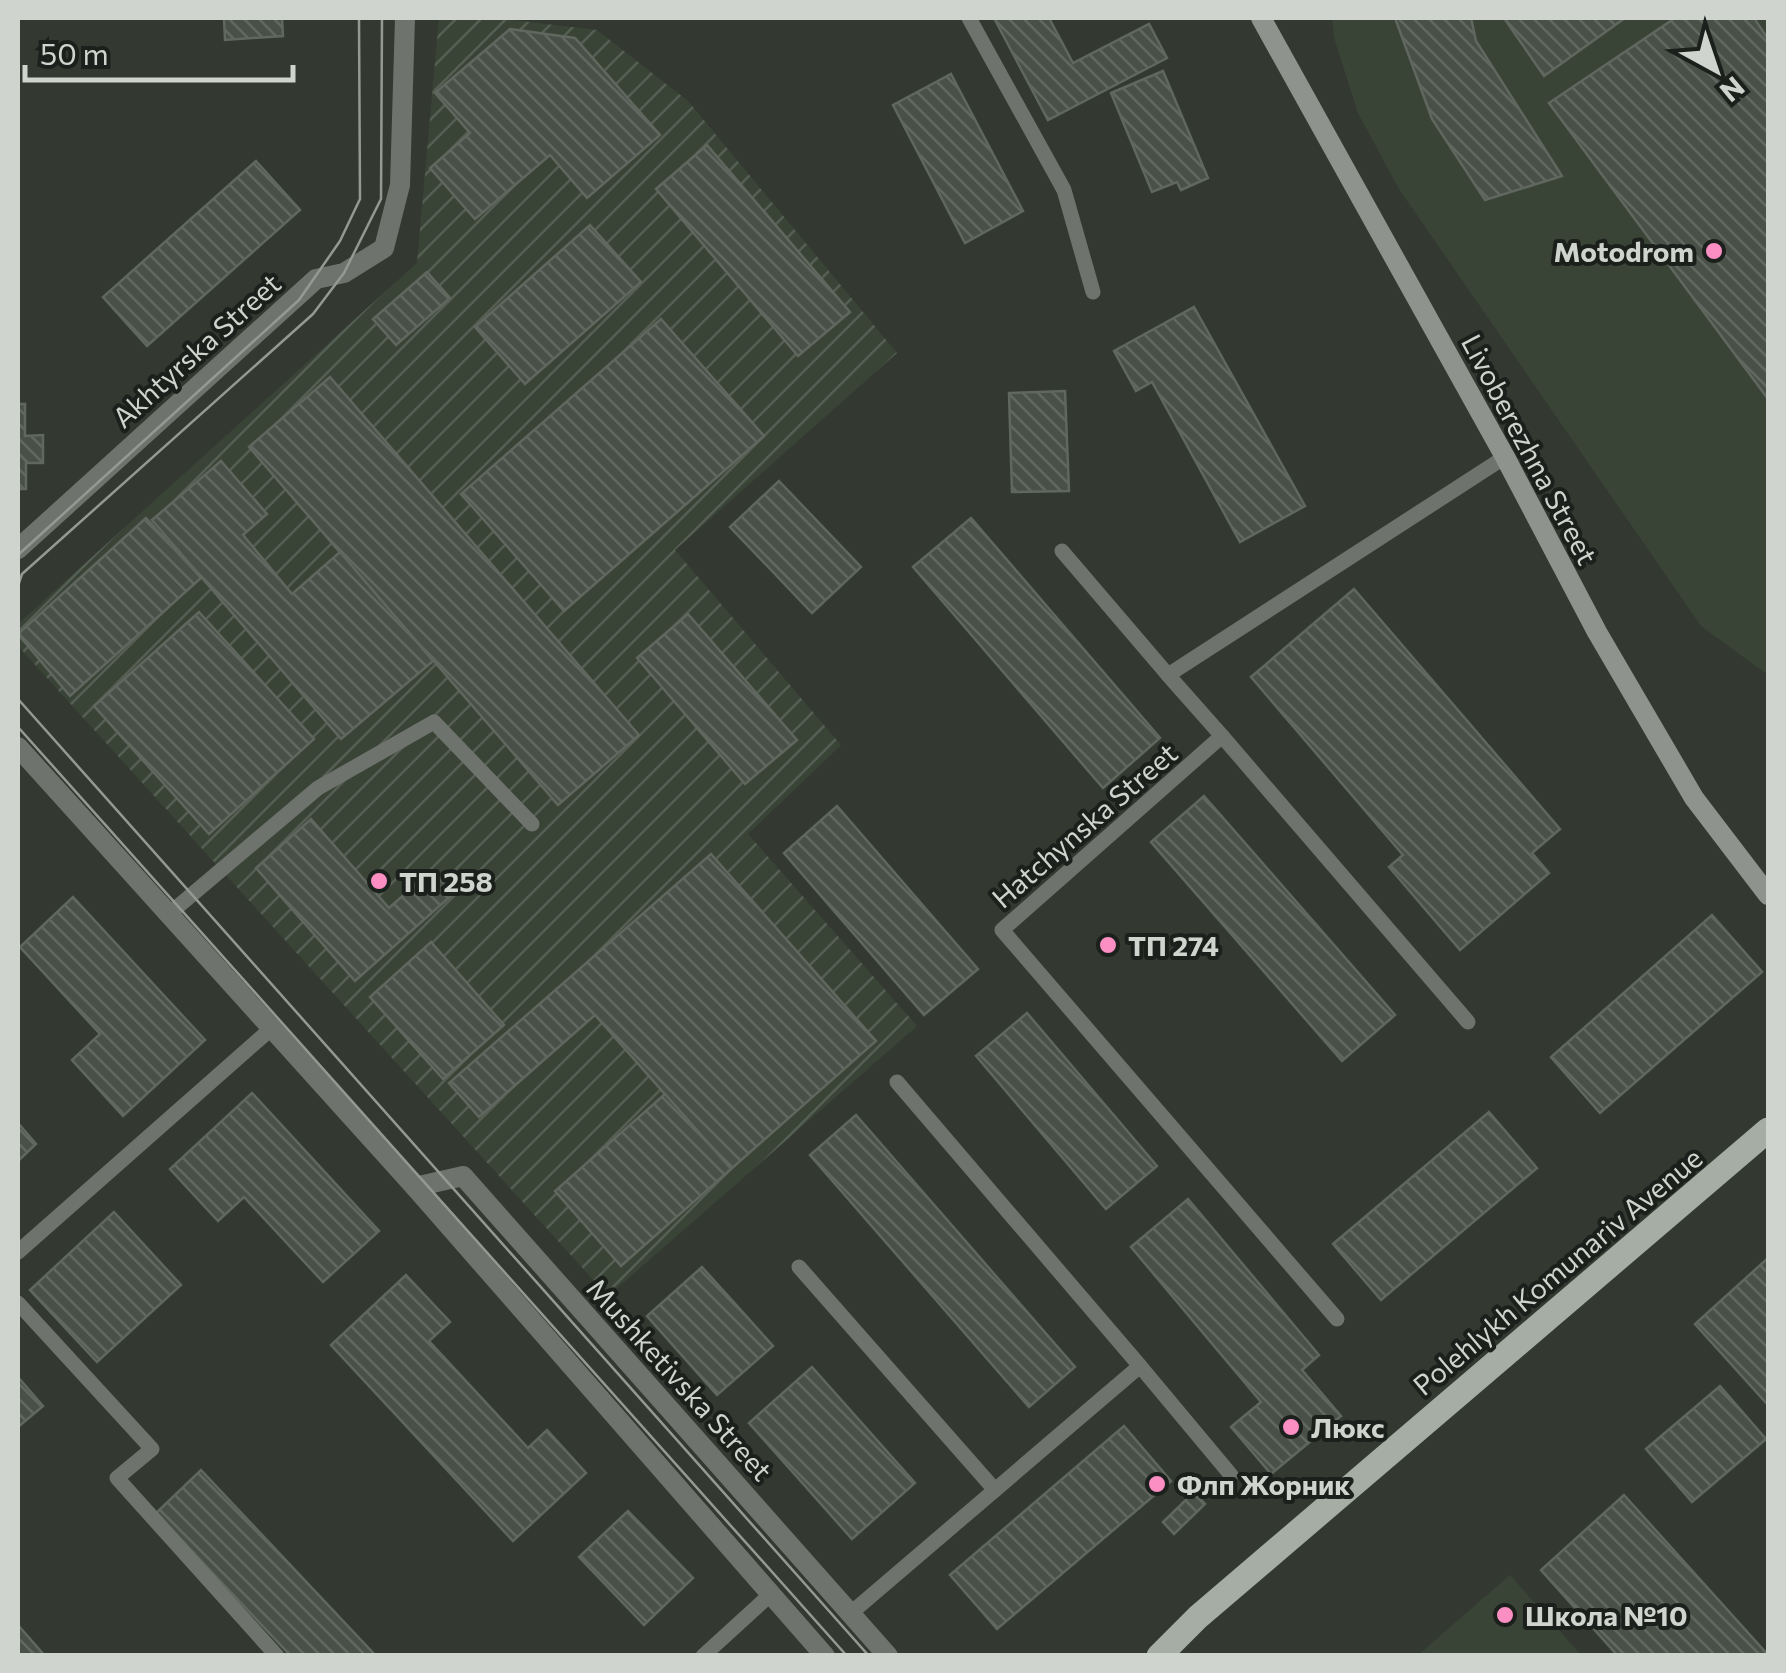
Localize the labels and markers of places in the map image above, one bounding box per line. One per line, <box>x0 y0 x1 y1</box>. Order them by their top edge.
place label: Motodrom <box>1553 234 1694 268</box>
marker: Motodrom <box>1703 240 1725 262</box>
place label: ТП 258 <box>399 864 493 898</box>
marker: ТП 258 <box>368 870 390 892</box>
place label: ТП 274 <box>1128 928 1219 962</box>
marker: ТП 274 <box>1097 934 1119 956</box>
place label: Люкс <box>1311 1410 1385 1444</box>
marker: Люкс <box>1280 1416 1302 1438</box>
place label: Флп Жорник <box>1177 1467 1350 1501</box>
marker: Флп Жорник <box>1146 1473 1168 1495</box>
place label: Школа №10 <box>1525 1598 1688 1632</box>
marker: Школа №10 <box>1494 1604 1516 1626</box>

